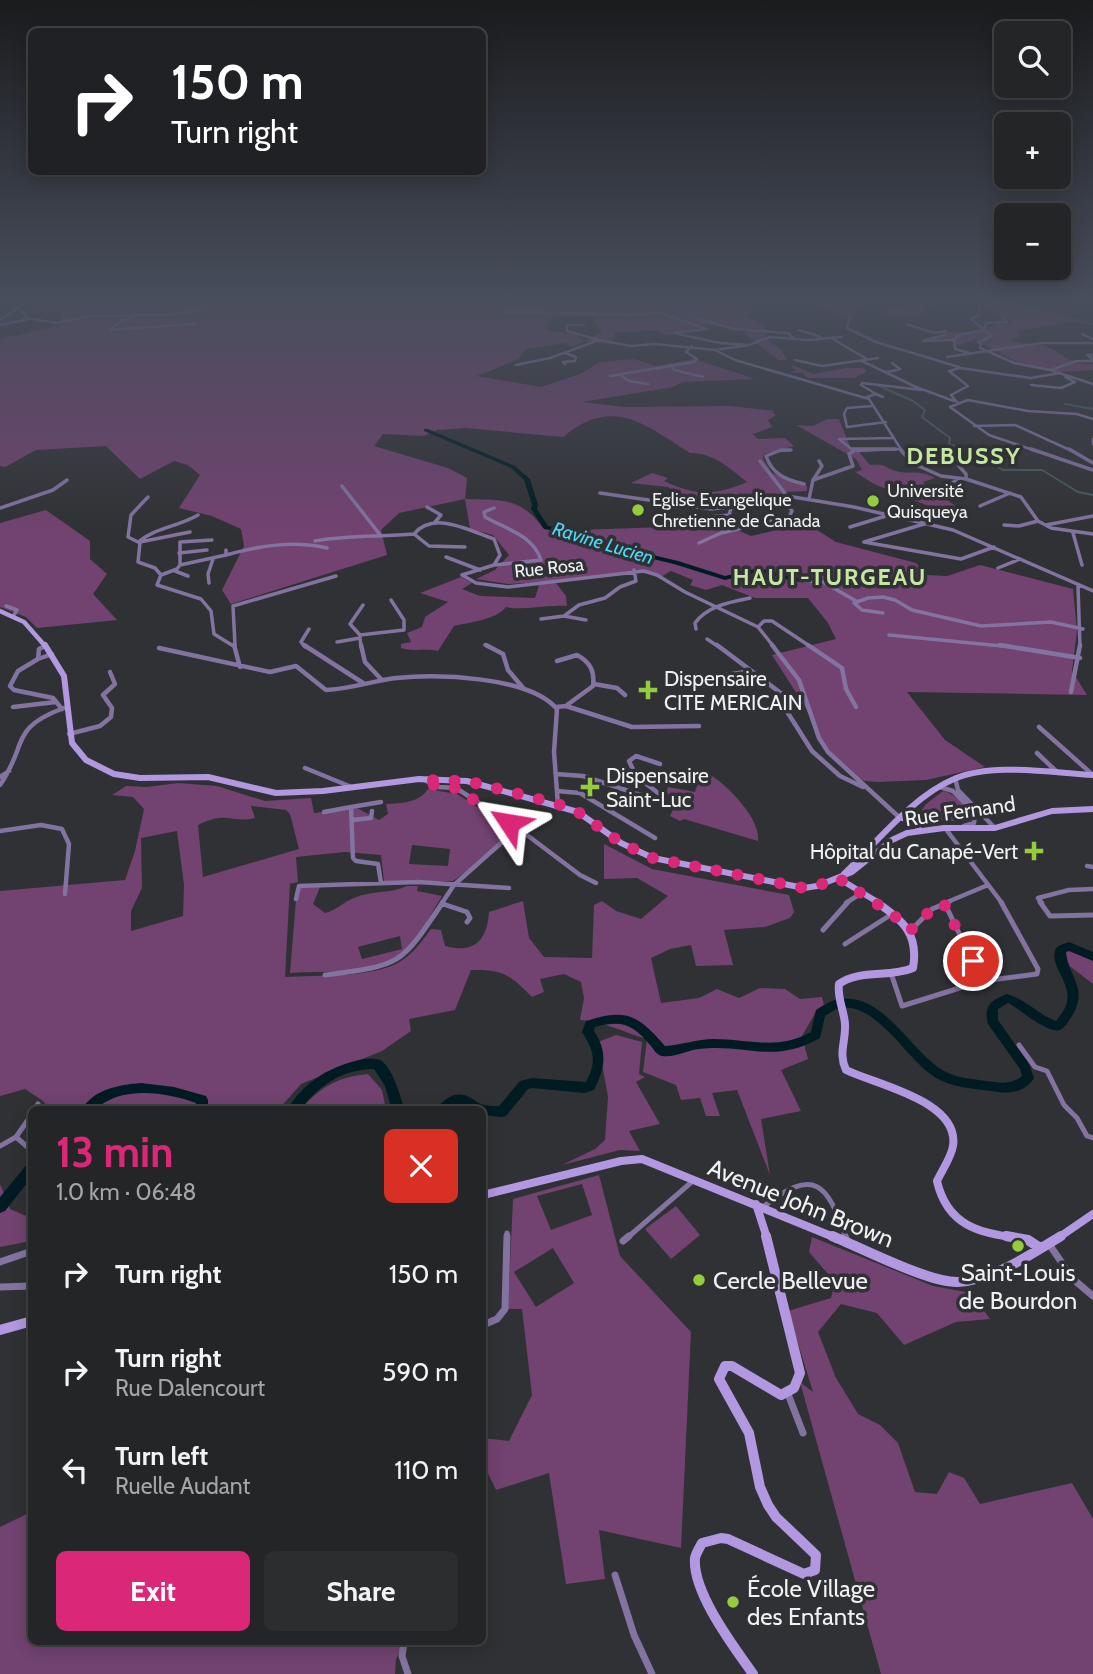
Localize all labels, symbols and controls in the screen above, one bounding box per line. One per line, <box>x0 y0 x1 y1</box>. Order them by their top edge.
map controls <box>994 21 1071 280</box>
button: search <box>994 21 1071 98</box>
text: 150 m <box>171 52 304 111</box>
icon: right <box>56 56 147 147</box>
text: Turn right <box>171 112 298 151</box>
button: + <box>994 112 1071 189</box>
button: − <box>994 203 1071 280</box>
district label: DEBUSSY <box>906 442 1022 470</box>
place label: Université Quisqueya <box>887 480 968 523</box>
place label: Eglise Evangelique Chretienne de Canada <box>652 489 821 532</box>
marker: Université Quisqueya <box>865 493 881 509</box>
marker: Eglise Evangelique Chretienne de Canada <box>630 502 646 518</box>
water label: Ravine Lucien <box>550 517 656 569</box>
street label: Rue Rosa <box>513 553 585 583</box>
district label: HAUT-TURGEAU <box>733 563 927 591</box>
place label: Dispensaire CITE MERICAIN <box>664 666 802 715</box>
marker: Dispensaire CITE MERICAIN <box>638 680 658 700</box>
place label: Dispensaire Saint-Luc <box>606 763 709 812</box>
marker: Dispensaire Saint-Luc <box>580 777 600 797</box>
position arrow <box>472 786 546 860</box>
street label: Rue Fernand <box>903 791 1017 831</box>
place label: Hôpital du Canapé-Vert <box>810 839 1018 864</box>
marker: Hôpital du Canapé-Vert <box>1024 841 1044 861</box>
pin <box>943 931 1003 991</box>
icon: arrive <box>954 942 992 980</box>
text: 13 min <box>56 1126 173 1178</box>
button: close <box>384 1129 458 1203</box>
street label: Avenue John Brown <box>704 1153 898 1253</box>
text: 1.0 km · 06:48 <box>56 1178 197 1206</box>
marker: Saint-Louis de Bourdon <box>1010 1238 1026 1254</box>
icon: right <box>56 1255 94 1293</box>
text: Turn right <box>115 1258 221 1290</box>
text: 150 m <box>389 1258 458 1290</box>
place label: Saint-Louis de Bourdon <box>959 1258 1077 1315</box>
place label: Cercle Bellevue <box>713 1266 868 1295</box>
marker: Cercle Bellevue <box>691 1272 707 1288</box>
text: Turn right <box>115 1342 221 1374</box>
icon: right <box>56 1353 94 1391</box>
text: 590 m <box>382 1356 458 1388</box>
text: Rue Dalencourt <box>115 1374 265 1402</box>
text: Turn left <box>115 1440 208 1472</box>
icon: left <box>56 1451 94 1489</box>
text: 110 m <box>394 1454 458 1486</box>
text: Ruelle Audant <box>115 1472 250 1500</box>
button: Exit <box>56 1551 250 1631</box>
button: Share <box>264 1551 458 1631</box>
place label: École Village des Enfants <box>747 1574 875 1631</box>
marker: École Village des Enfants <box>725 1594 741 1610</box>

